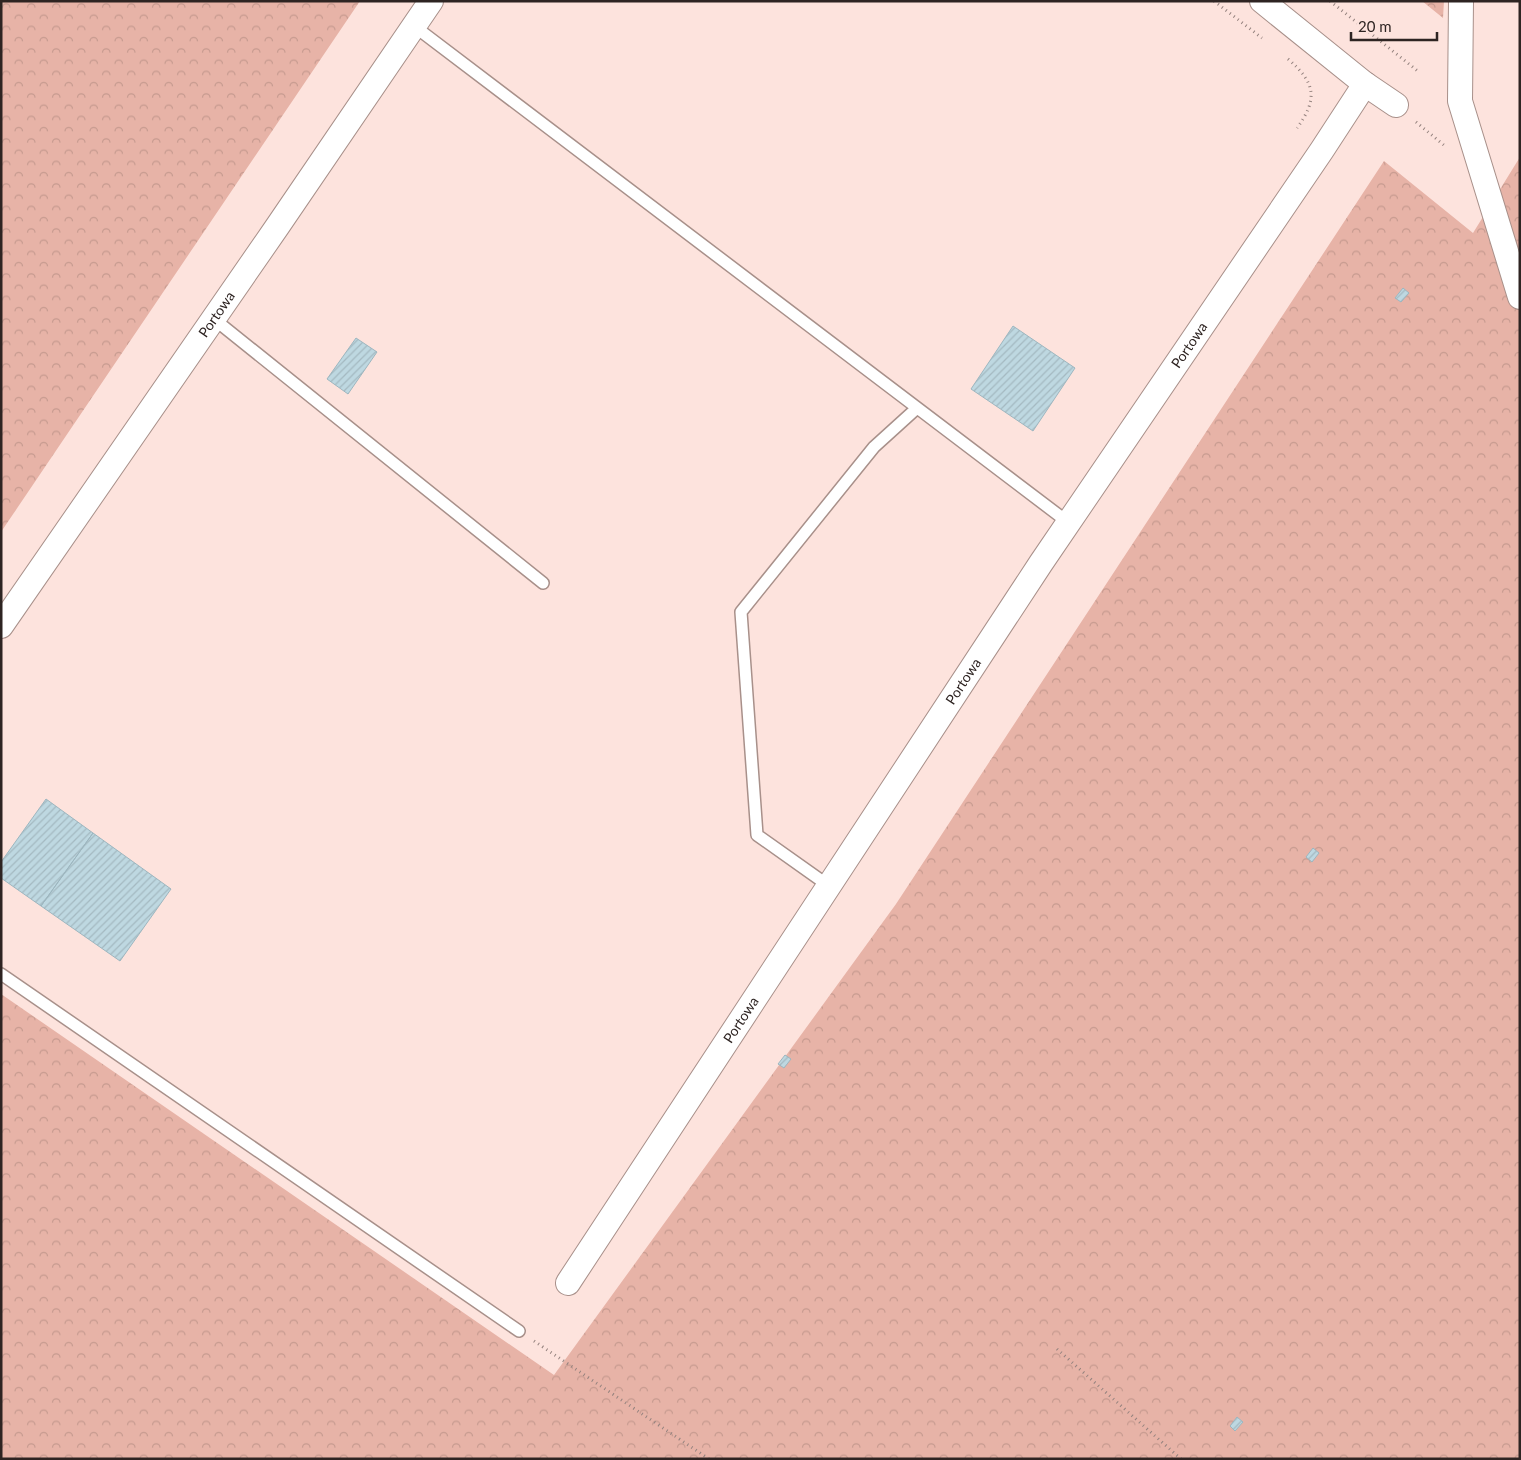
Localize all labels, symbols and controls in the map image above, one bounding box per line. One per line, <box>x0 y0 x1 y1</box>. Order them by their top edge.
scale bar <box>1351 10 1437 42</box>
text: 20 m <box>1358 17 1392 35</box>
street label: Portowa <box>194 288 238 340</box>
street label: Portowa <box>1167 319 1210 371</box>
street label: Portowa <box>942 655 984 707</box>
street label: Portowa <box>719 993 762 1046</box>

